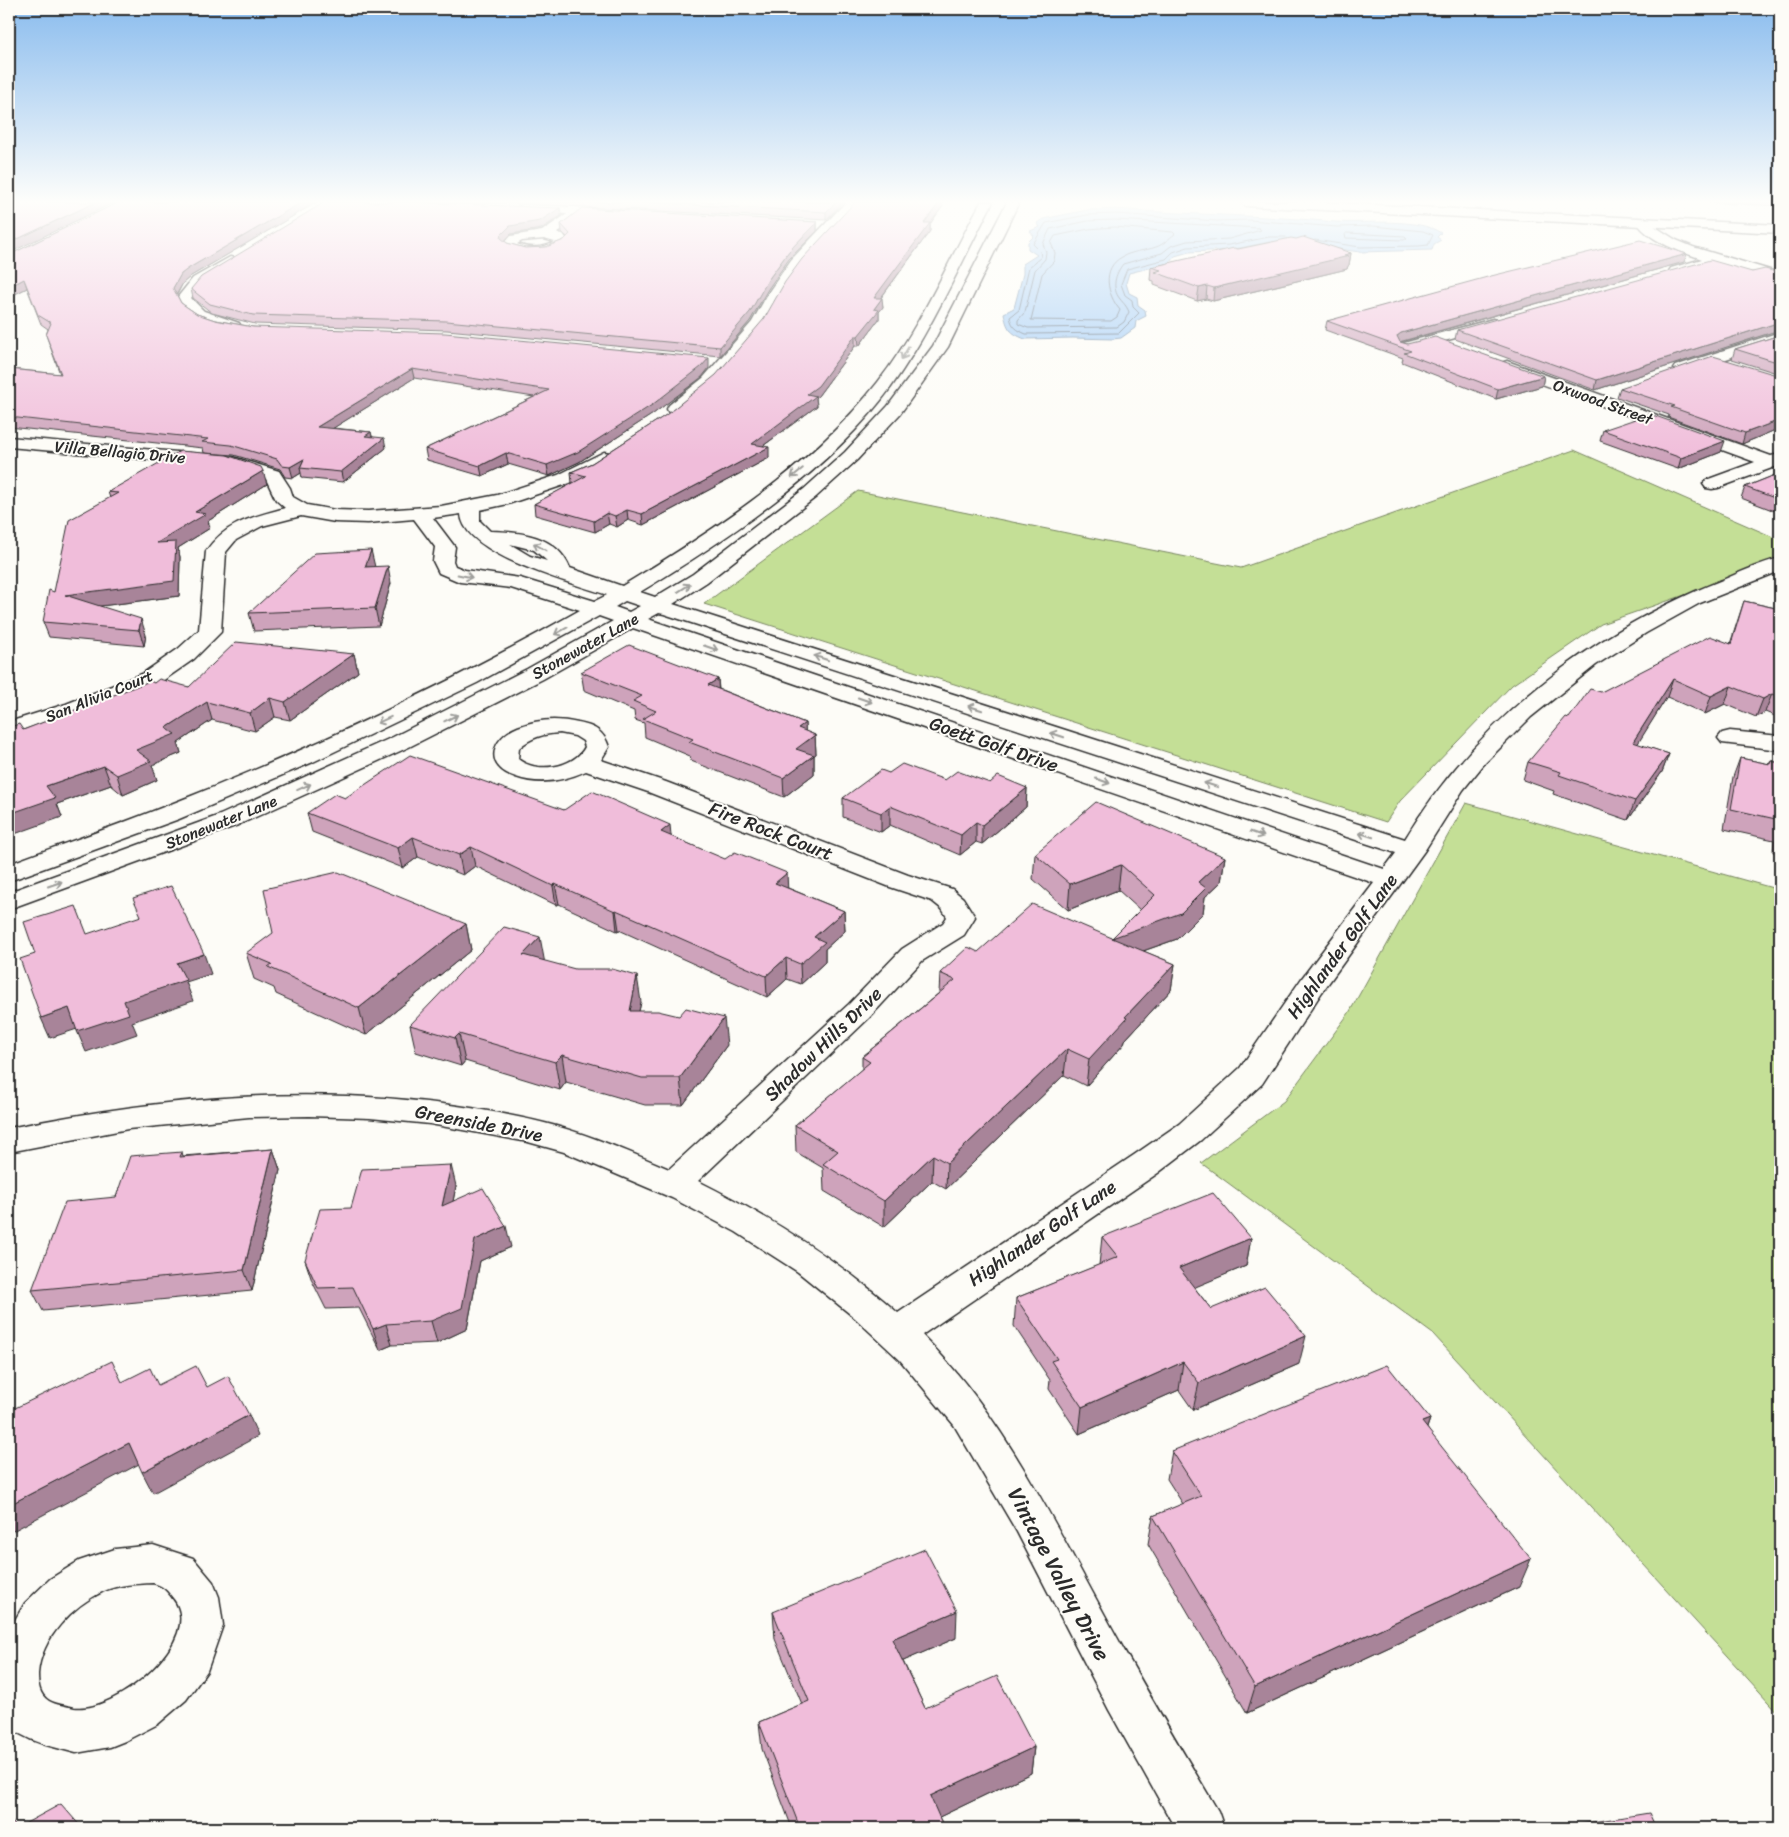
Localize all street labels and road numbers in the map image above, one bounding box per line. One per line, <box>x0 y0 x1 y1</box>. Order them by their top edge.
street label: Oxwood Street <box>1549 371 1658 434</box>
street label: Villa Bellagio Drive <box>53 432 187 472</box>
street label: Stonewater Lane <box>526 604 644 687</box>
street label: San Alivia Court <box>40 661 158 731</box>
street label: Goett Golf Drive <box>925 706 1063 782</box>
street label: Stonewater Lane <box>160 786 282 858</box>
street label: Fire Rock Court <box>704 792 838 870</box>
street label: Highlander Golf Lane <box>1278 866 1406 1026</box>
street label: Shadow Hills Drive <box>756 978 890 1110</box>
street label: Greenside Drive <box>412 1094 546 1152</box>
street label: Highlander Golf Lane <box>961 1171 1123 1295</box>
street label: Vintage Valley Drive <box>997 1480 1121 1668</box>

